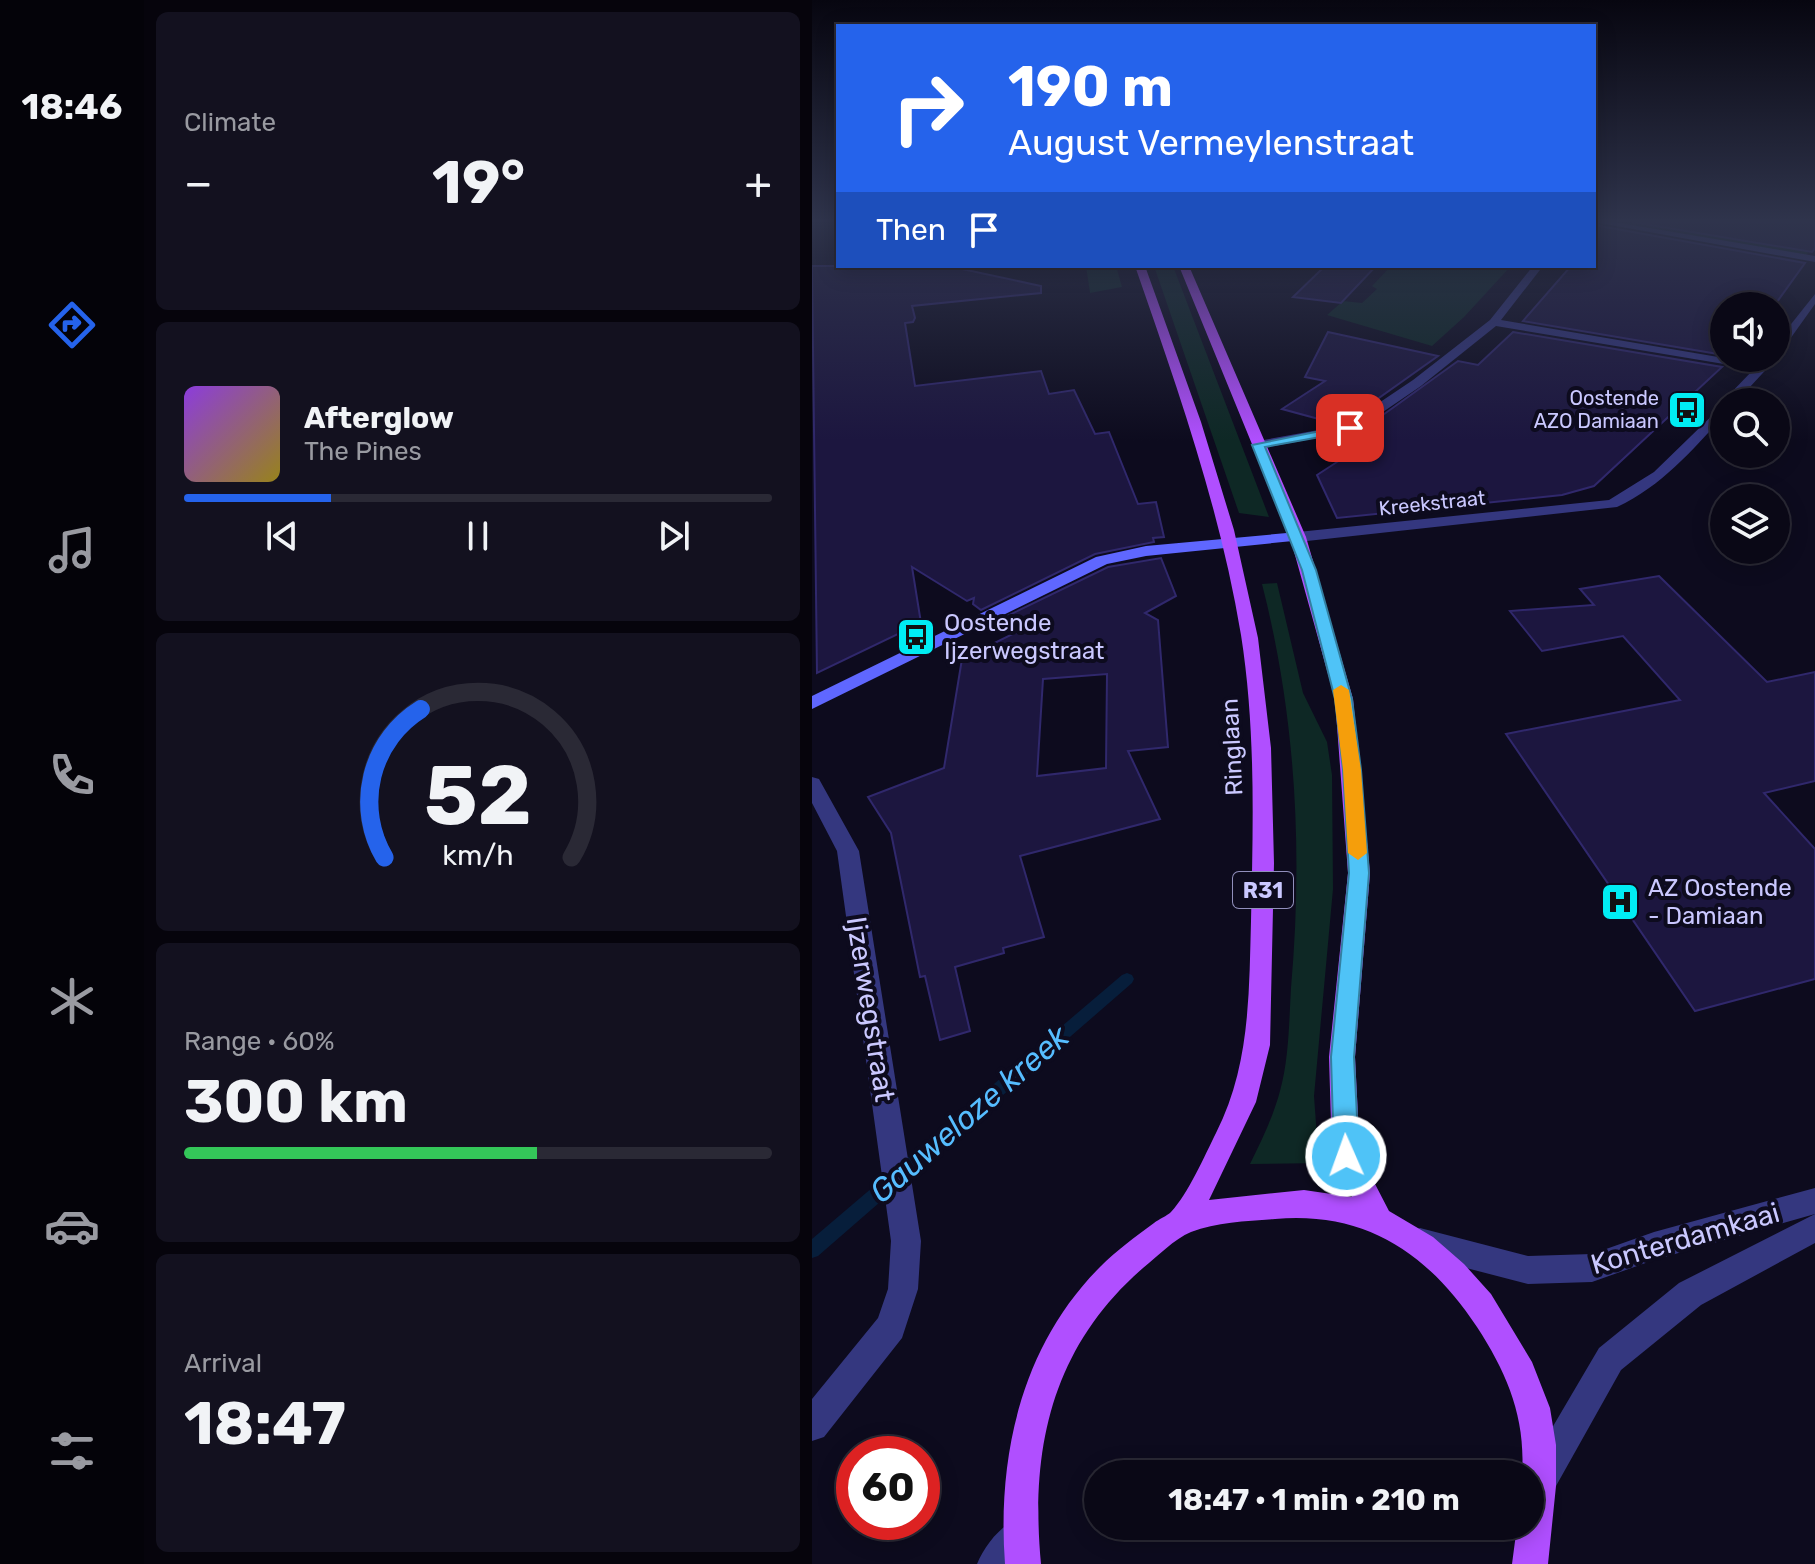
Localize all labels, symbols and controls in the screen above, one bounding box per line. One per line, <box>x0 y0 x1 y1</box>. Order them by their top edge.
text: 190 m <box>1008 54 1173 120</box>
icon: right <box>876 56 980 160</box>
text: 18:46 <box>22 85 122 128</box>
text: Climate <box>184 107 276 138</box>
text: August Vermeylenstraat <box>1008 121 1414 164</box>
text: 19° <box>432 147 525 218</box>
text: − <box>184 157 213 209</box>
text: + <box>745 157 772 209</box>
icon: arrive <box>962 208 1006 252</box>
text: Then <box>876 212 946 248</box>
map controls <box>1710 292 1790 564</box>
button: sound <box>1710 292 1790 372</box>
icon: directions <box>44 297 100 353</box>
place label: Oostende AZO Damiaan <box>1534 386 1659 433</box>
button: search <box>1710 388 1790 468</box>
bus stop icon: Oostende AZO Damiaan <box>1666 389 1708 431</box>
pin <box>1316 394 1384 462</box>
text: Afterglow <box>304 400 454 436</box>
icon: arrive <box>1328 406 1372 450</box>
text: The Pines <box>304 436 422 467</box>
button: layers <box>1710 484 1790 564</box>
street label: Kreekstraat <box>1377 485 1487 521</box>
icon: previous <box>260 514 304 558</box>
icon: pause <box>456 514 500 558</box>
icon: next <box>652 514 696 558</box>
icon: music <box>44 522 100 578</box>
place label: Oostende Ijzerwegstraat <box>944 609 1104 665</box>
bus stop icon: Oostende Ijzerwegstraat <box>895 616 937 658</box>
street label: Ringlaan <box>1215 698 1249 796</box>
text: 52 <box>424 746 532 845</box>
icon: phone <box>44 747 100 803</box>
text: km/h <box>442 838 514 872</box>
road number: R31 <box>1233 872 1293 908</box>
place label: AZ Oostende - Damiaan <box>1648 874 1792 930</box>
hospital icon: AZ Oostende - Damiaan <box>1599 881 1641 923</box>
street label: Ijzerwegstraat <box>840 914 901 1104</box>
icon: climate <box>44 973 100 1029</box>
water label: Gauweloze kreek <box>862 1017 1077 1211</box>
text: Range · 60% <box>184 1026 335 1057</box>
text: 300 km <box>184 1066 408 1137</box>
position arrow <box>1304 1114 1388 1198</box>
street label: Konterdamkaai <box>1587 1196 1783 1281</box>
icon: car <box>44 1198 100 1254</box>
text: Arrival <box>184 1348 262 1379</box>
text: 18:47 <box>184 1388 346 1459</box>
icon: filters <box>44 1423 100 1479</box>
speed limit sign: 60 <box>836 1436 940 1540</box>
text: 18:47 · 1 min · 210 m <box>1168 1482 1460 1518</box>

